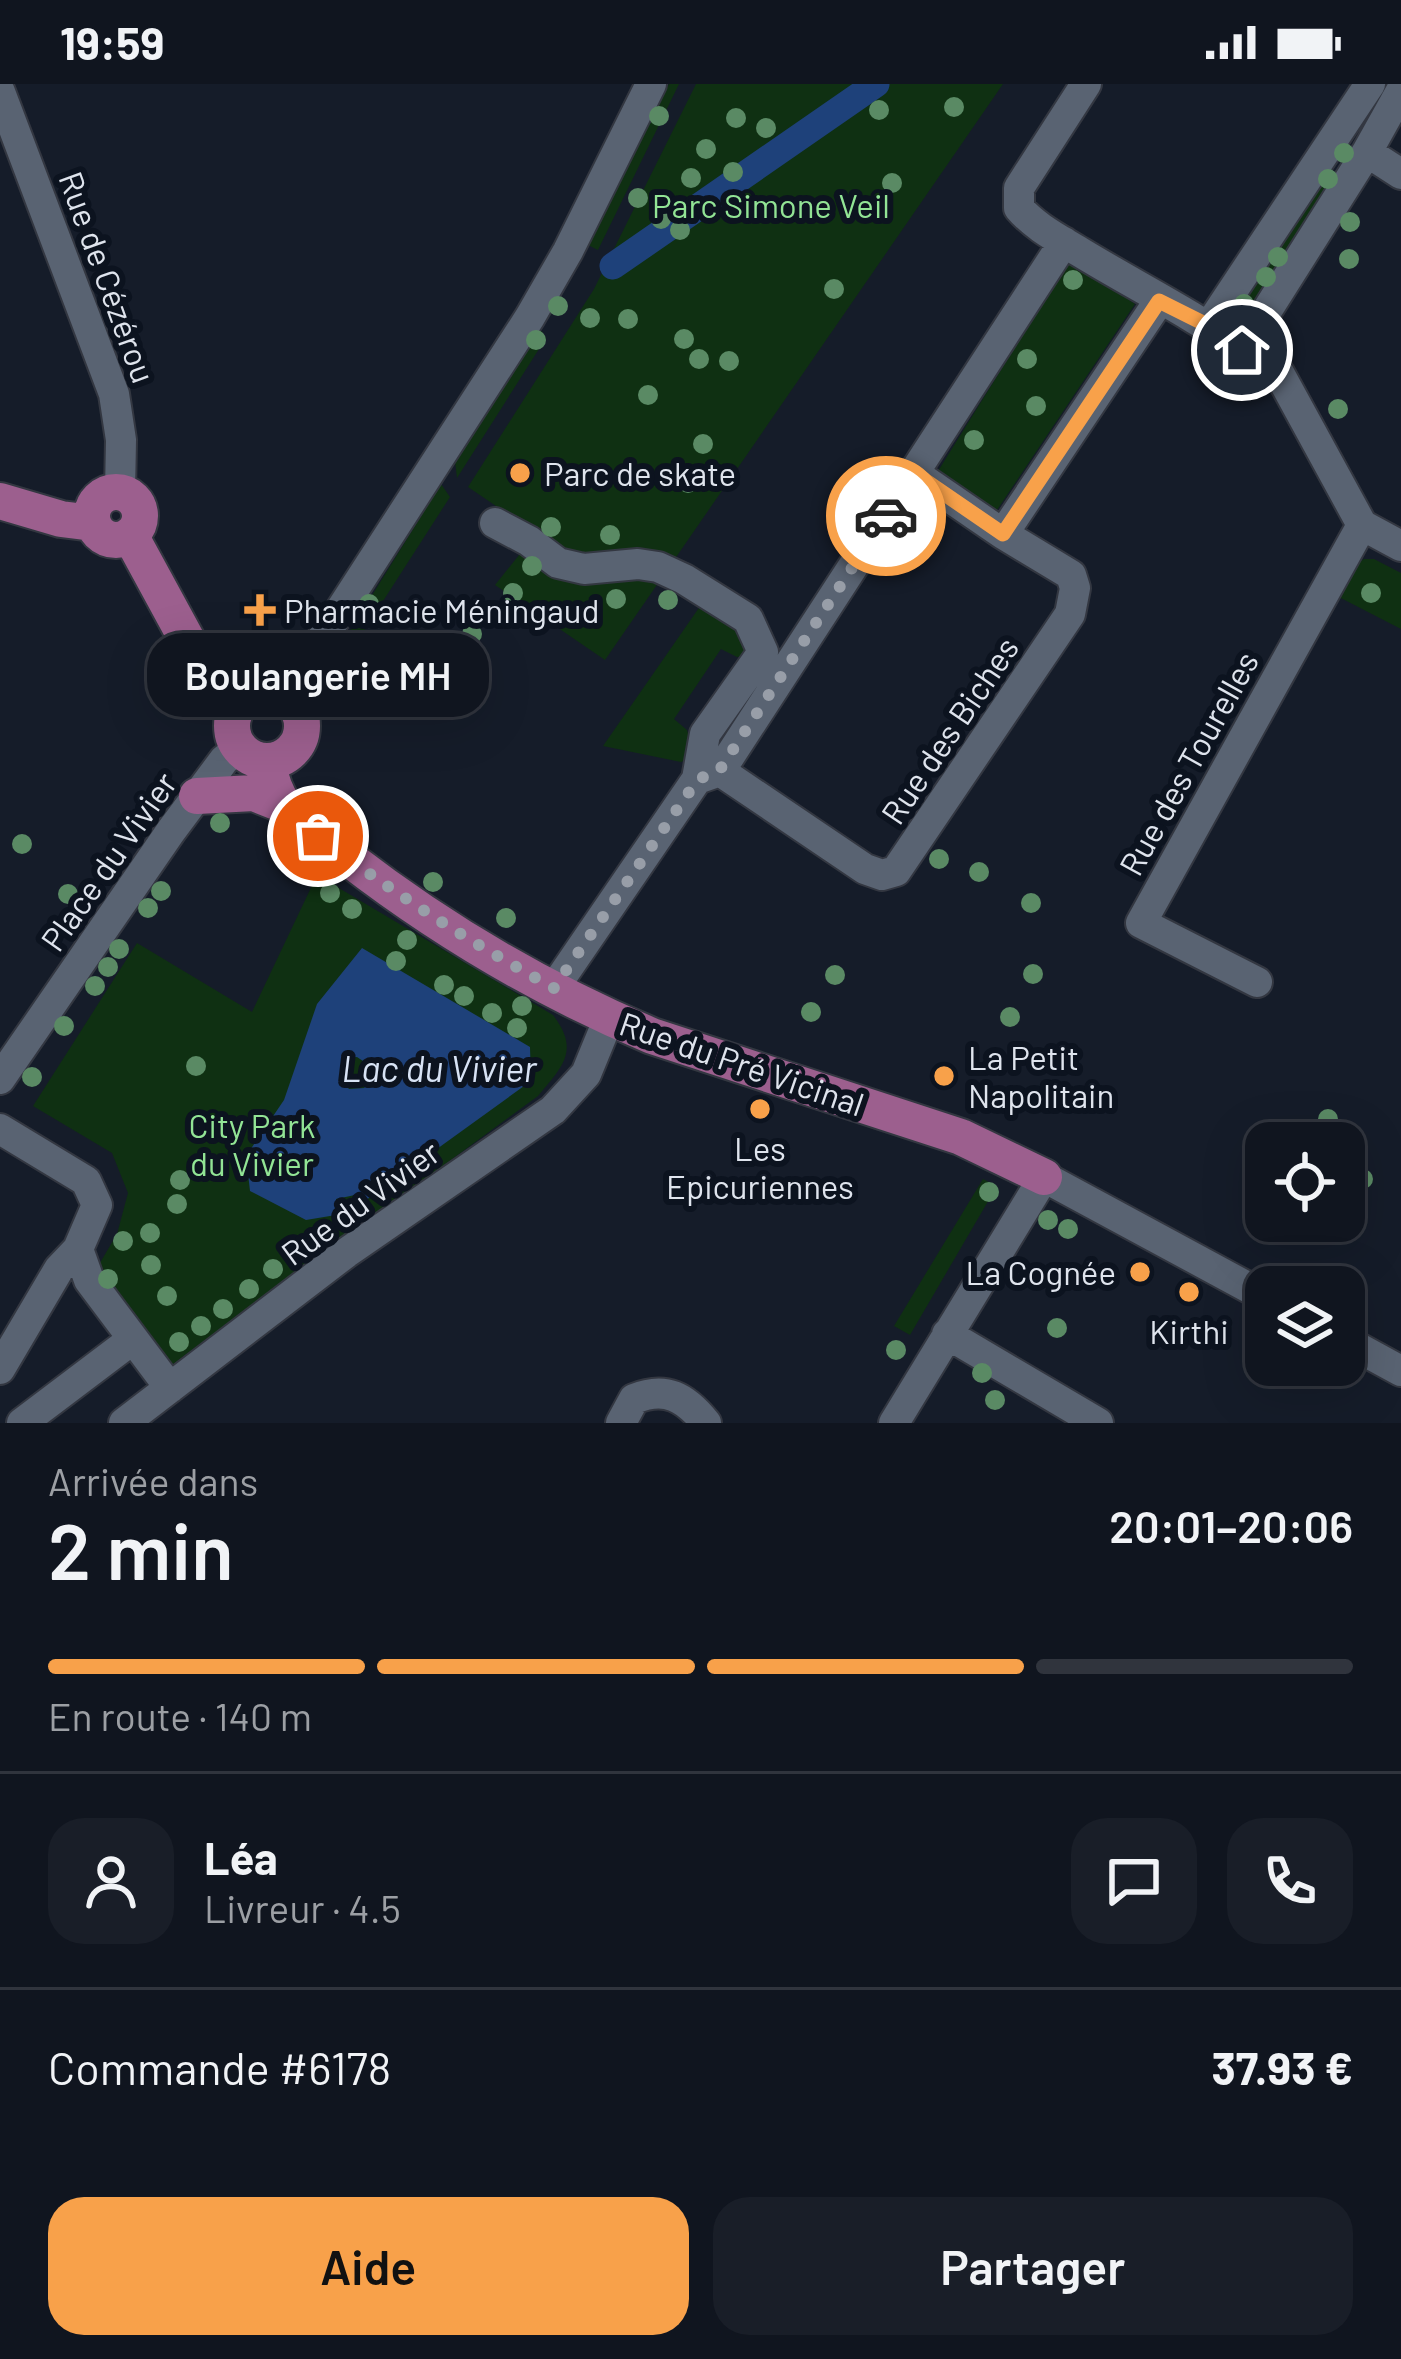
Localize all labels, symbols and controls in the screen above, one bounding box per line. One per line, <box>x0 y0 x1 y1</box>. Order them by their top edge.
text: 19:59 <box>60 15 164 69</box>
street label: Rue de Cézérou <box>51 166 165 388</box>
park label: Parc Simone Veil <box>652 185 890 225</box>
pin <box>1191 299 1293 401</box>
icon: home <box>1209 317 1275 383</box>
place label: Parc de skate <box>544 453 736 493</box>
courier <box>826 456 946 576</box>
marker: Parc de skate <box>507 460 533 486</box>
icon: car <box>853 483 919 549</box>
place label: Pharmacie Méningaud <box>284 590 600 630</box>
marker: Pharmacie Méningaud <box>247 597 273 623</box>
street label: Rue des Biches <box>872 629 1026 831</box>
callout: Boulangerie MH <box>147 632 489 716</box>
street label: Rue des Tourelles <box>1110 644 1266 882</box>
text: Boulangerie MH <box>185 651 451 698</box>
street label: Place du Vivier <box>32 764 184 958</box>
pin <box>267 785 369 887</box>
icon: bag <box>285 803 351 869</box>
street label: Rue du Pré Vicinal <box>615 1002 869 1124</box>
place label: La Petit Napolitain <box>968 1037 1114 1115</box>
water label: Lac du Vivier <box>341 1046 538 1089</box>
marker: La Petit Napolitain <box>931 1063 957 1089</box>
marker: Les Epicuriennes <box>747 1096 773 1122</box>
park label: City Park du Vivier <box>188 1105 316 1183</box>
map controls <box>1245 1122 1365 1386</box>
button: locate <box>1245 1122 1365 1242</box>
place label: Les Epicuriennes <box>666 1128 854 1206</box>
street label: Rue du Vivier <box>273 1131 447 1273</box>
place label: La Cognée <box>965 1252 1116 1292</box>
marker: La Cognée <box>1127 1259 1153 1285</box>
button: layers <box>1245 1266 1365 1386</box>
marker: Kirthi <box>1176 1279 1202 1305</box>
place label: Kirthi <box>1149 1311 1229 1351</box>
text: Arrivée dans <box>48 1457 258 1504</box>
text: 20:01–20:06 <box>1109 1498 1353 1552</box>
text: 2 min <box>48 1502 234 1596</box>
text: En route · 140 m <box>48 1692 312 1739</box>
button: person <box>48 1818 174 1944</box>
button: chat <box>1071 1818 1197 1944</box>
button: phone <box>1227 1818 1353 1944</box>
text: Léa <box>204 1830 278 1884</box>
text: Livreur · 4.5 <box>204 1884 401 1931</box>
text: Commande #6178 <box>48 2040 391 2094</box>
text: 37.93 € <box>1211 2040 1353 2094</box>
button: Aide <box>48 2197 689 2335</box>
button: Partager <box>713 2197 1353 2335</box>

